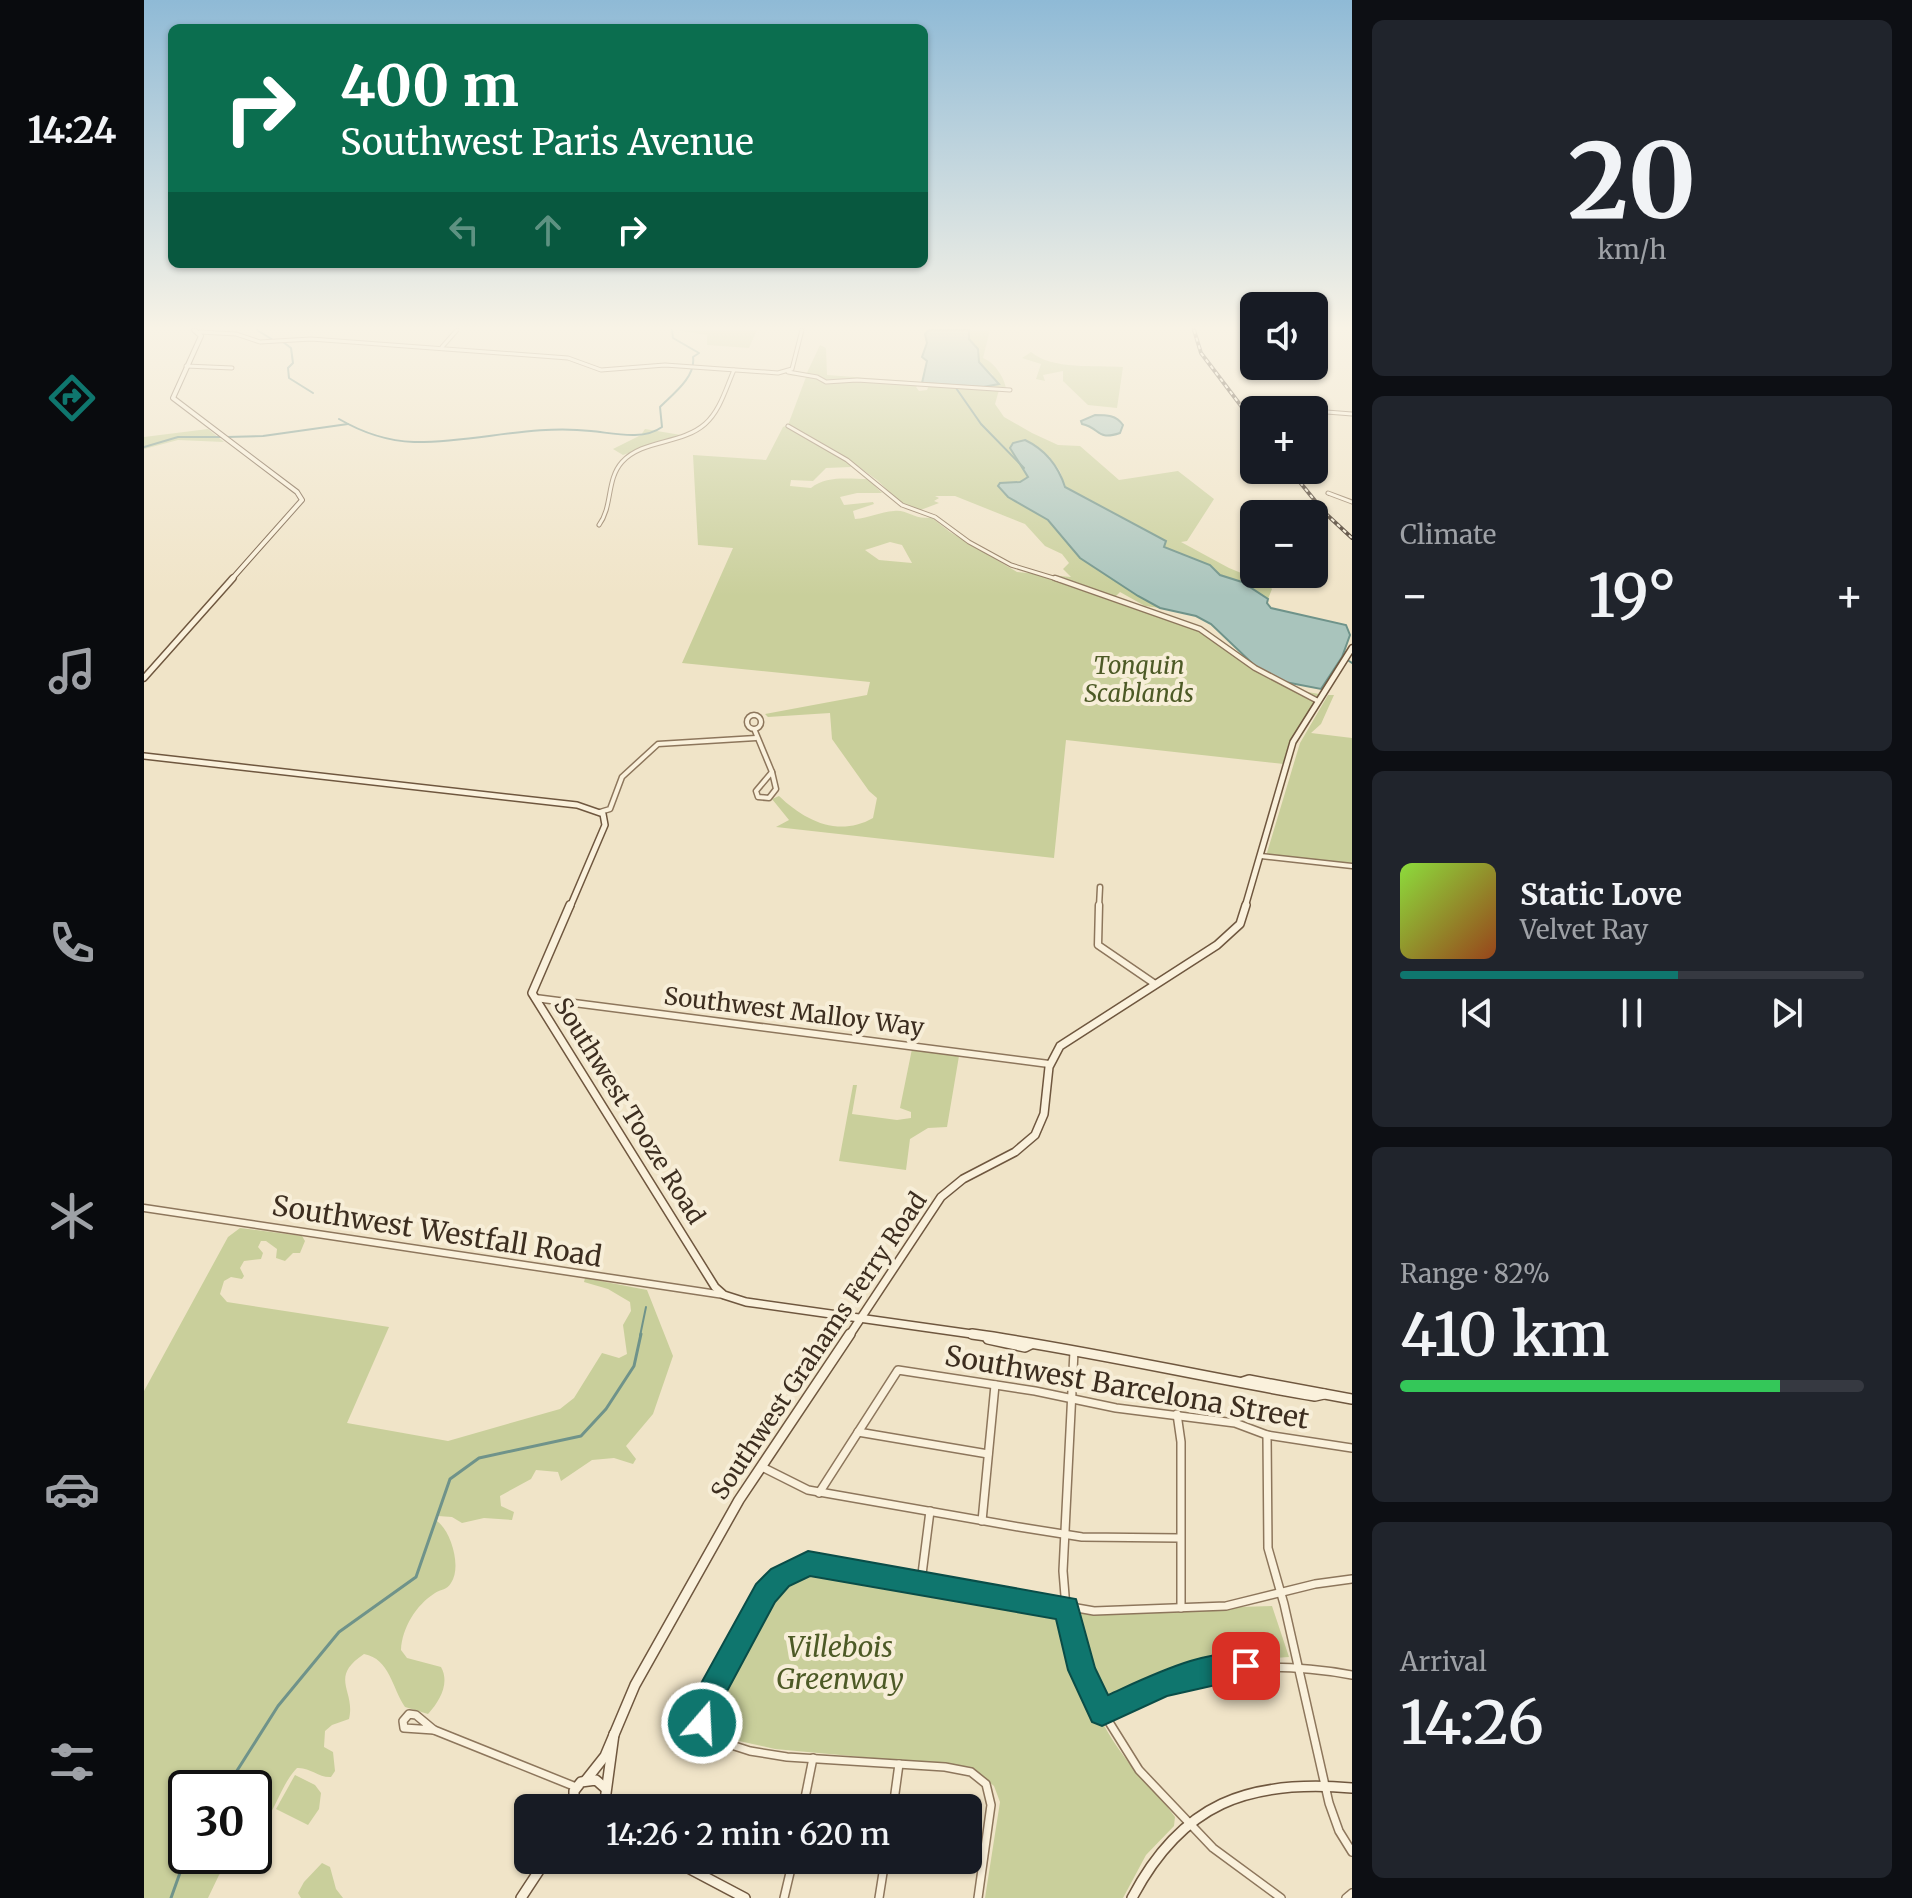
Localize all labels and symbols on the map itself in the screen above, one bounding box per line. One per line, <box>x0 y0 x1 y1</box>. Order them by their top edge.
park label: Tonquin Scablands <box>1084 650 1194 709</box>
street label: Southwest Malloy Way <box>662 980 926 1043</box>
street label: Southwest Tooze Road <box>547 992 712 1230</box>
street label: Southwest Grahams Ferry Road <box>704 1186 933 1505</box>
street label: Southwest Westfall Road <box>270 1187 605 1275</box>
street label: Southwest Barcelona Street <box>942 1337 1312 1437</box>
park label: Villebois Greenway <box>776 1629 904 1697</box>
pin <box>1212 1632 1280 1700</box>
position arrow <box>660 1681 744 1765</box>
speed limit sign: 30 <box>168 1770 272 1874</box>

